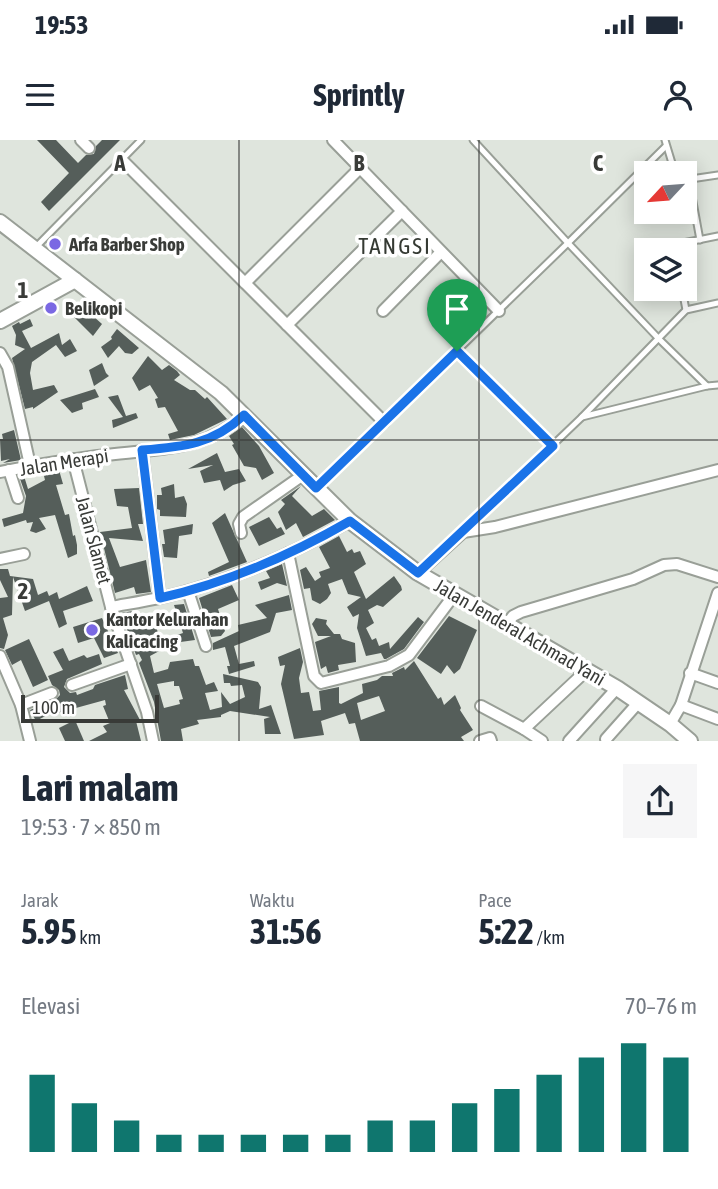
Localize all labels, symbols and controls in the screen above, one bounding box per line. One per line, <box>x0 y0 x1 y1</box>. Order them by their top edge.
text: 19:53 <box>35 10 89 40</box>
icon: menu <box>21 76 59 114</box>
text: Sprintly <box>313 76 405 113</box>
icon: person <box>659 76 697 114</box>
text: A <box>113 150 126 176</box>
text: B <box>354 150 365 176</box>
text: C <box>593 150 604 176</box>
north arrow <box>634 161 696 224</box>
map controls <box>634 161 697 301</box>
place label: Arfa Barber Shop <box>68 233 185 255</box>
district label: TANGSI <box>358 233 432 259</box>
marker: Arfa Barber Shop <box>47 236 63 252</box>
button: layers <box>634 238 697 301</box>
text: 1 <box>18 277 29 303</box>
pin <box>427 279 487 351</box>
icon: arrive <box>438 290 476 328</box>
place label: Belikopi <box>65 297 122 319</box>
marker: Belikopi <box>43 300 59 316</box>
street label: Jalan Merapi <box>18 444 110 480</box>
street label: Jalan Slamet <box>72 494 116 586</box>
street label: Jalan Jenderal Achmad Yani <box>431 574 609 690</box>
text: 2 <box>18 578 28 604</box>
place label: Kantor Kelurahan Kalicacing <box>106 608 229 652</box>
marker: Kantor Kelurahan Kalicacing <box>84 622 100 638</box>
scale bar <box>21 692 159 724</box>
text: 100 m <box>32 696 75 718</box>
button: share <box>623 764 697 838</box>
text: Lari malam <box>21 766 179 809</box>
text: 19:53 · 7 × 850 m <box>21 814 161 840</box>
text: Jarak <box>21 889 58 911</box>
text: Waktu <box>250 889 295 911</box>
text: Pace <box>478 889 512 911</box>
text: 5.95 <box>21 911 77 951</box>
text: 31:56 <box>250 911 322 951</box>
text: 5:22 <box>478 911 534 951</box>
text: km <box>77 926 101 948</box>
text: /km <box>534 926 565 948</box>
text: Elevasi <box>21 993 80 1019</box>
text: 70–76 m <box>625 993 697 1019</box>

